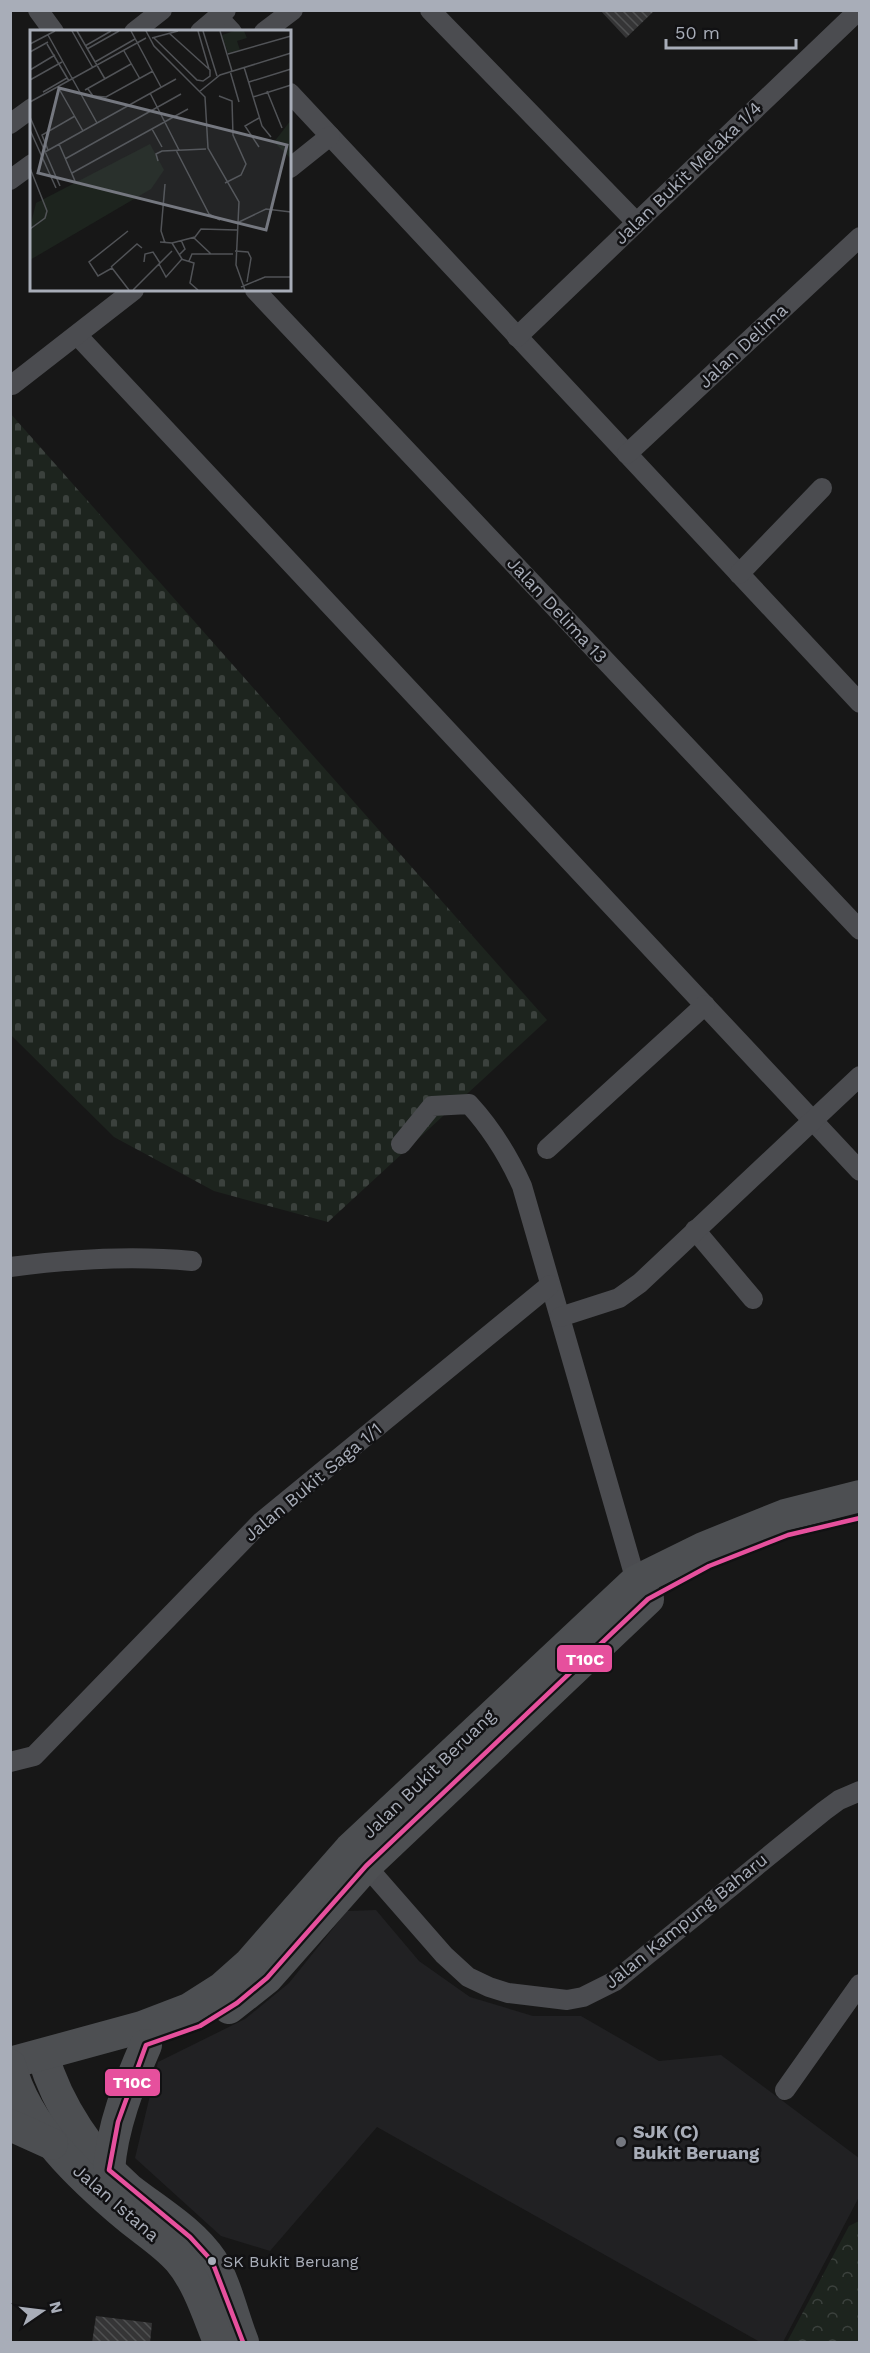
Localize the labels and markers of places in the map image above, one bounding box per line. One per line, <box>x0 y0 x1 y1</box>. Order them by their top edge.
place label: SJK (C) Bukit Beruang <box>633 2121 760 2163</box>
marker: SJK (C) Bukit Beruang <box>614 2135 628 2149</box>
place label: SK Bukit Beruang <box>223 2252 359 2271</box>
marker: SK Bukit Beruang <box>206 2255 218 2267</box>

